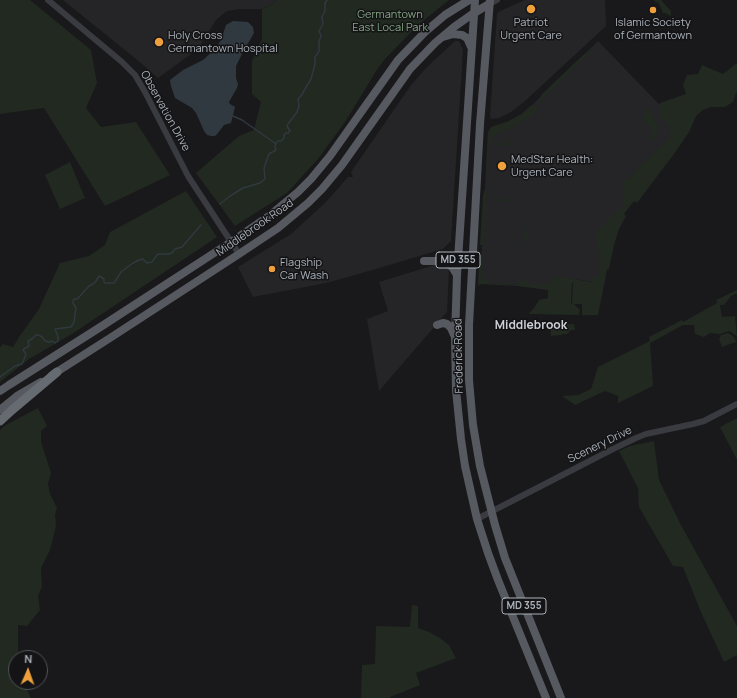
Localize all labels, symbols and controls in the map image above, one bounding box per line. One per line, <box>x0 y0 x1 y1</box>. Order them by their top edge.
marker: Patriot Urgent Care <box>525 3 537 15</box>
marker: Islamic Society of Germantown <box>648 5 658 15</box>
park label: Germantown East Local Park <box>352 8 428 34</box>
place label: Patriot Urgent Care <box>500 16 562 42</box>
place label: Islamic Society of Germantown <box>614 16 692 42</box>
place label: Holy Cross Germantown Hospital <box>168 29 278 55</box>
marker: Holy Cross Germantown Hospital <box>153 36 165 48</box>
street label: Observation Drive <box>137 68 193 154</box>
place label: MedStar Health: Urgent Care <box>511 153 593 179</box>
marker: MedStar Health: Urgent Care <box>496 160 508 172</box>
street label: Middlebrook Road <box>214 197 296 259</box>
road number: MD 355 <box>436 252 480 268</box>
place label: Flagship Car Wash <box>280 256 328 282</box>
marker: Flagship Car Wash <box>267 264 277 274</box>
street label: Frederick Road <box>452 318 466 394</box>
district label: Middlebrook <box>495 319 567 333</box>
street label: Scenery Drive <box>566 424 634 466</box>
road number: MD 355 <box>502 598 546 614</box>
north arrow <box>8 650 48 690</box>
text: N <box>24 651 33 666</box>

